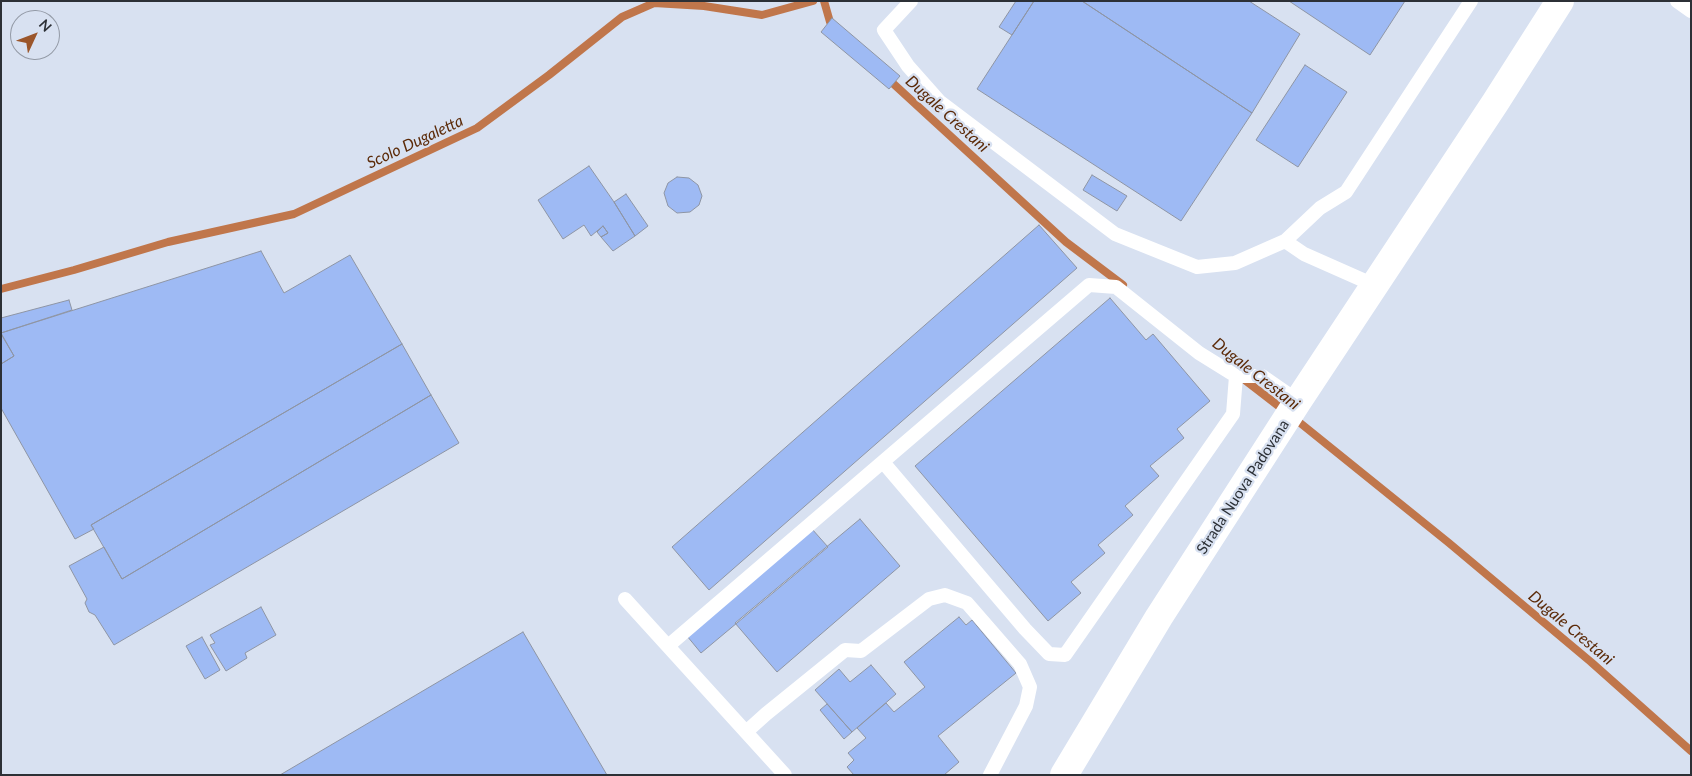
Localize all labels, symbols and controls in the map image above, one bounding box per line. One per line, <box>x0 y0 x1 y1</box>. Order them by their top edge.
north arrow <box>10 10 60 60</box>
text: N <box>36 15 55 35</box>
water label: Dugale Crestani <box>901 72 993 156</box>
water label: Scolo Dugaletta <box>364 111 466 173</box>
water label: Dugale Crestani <box>1209 334 1303 414</box>
street label: Strada Nuova Padovana <box>1193 417 1293 557</box>
water label: Dugale Crestani <box>1524 587 1618 669</box>

